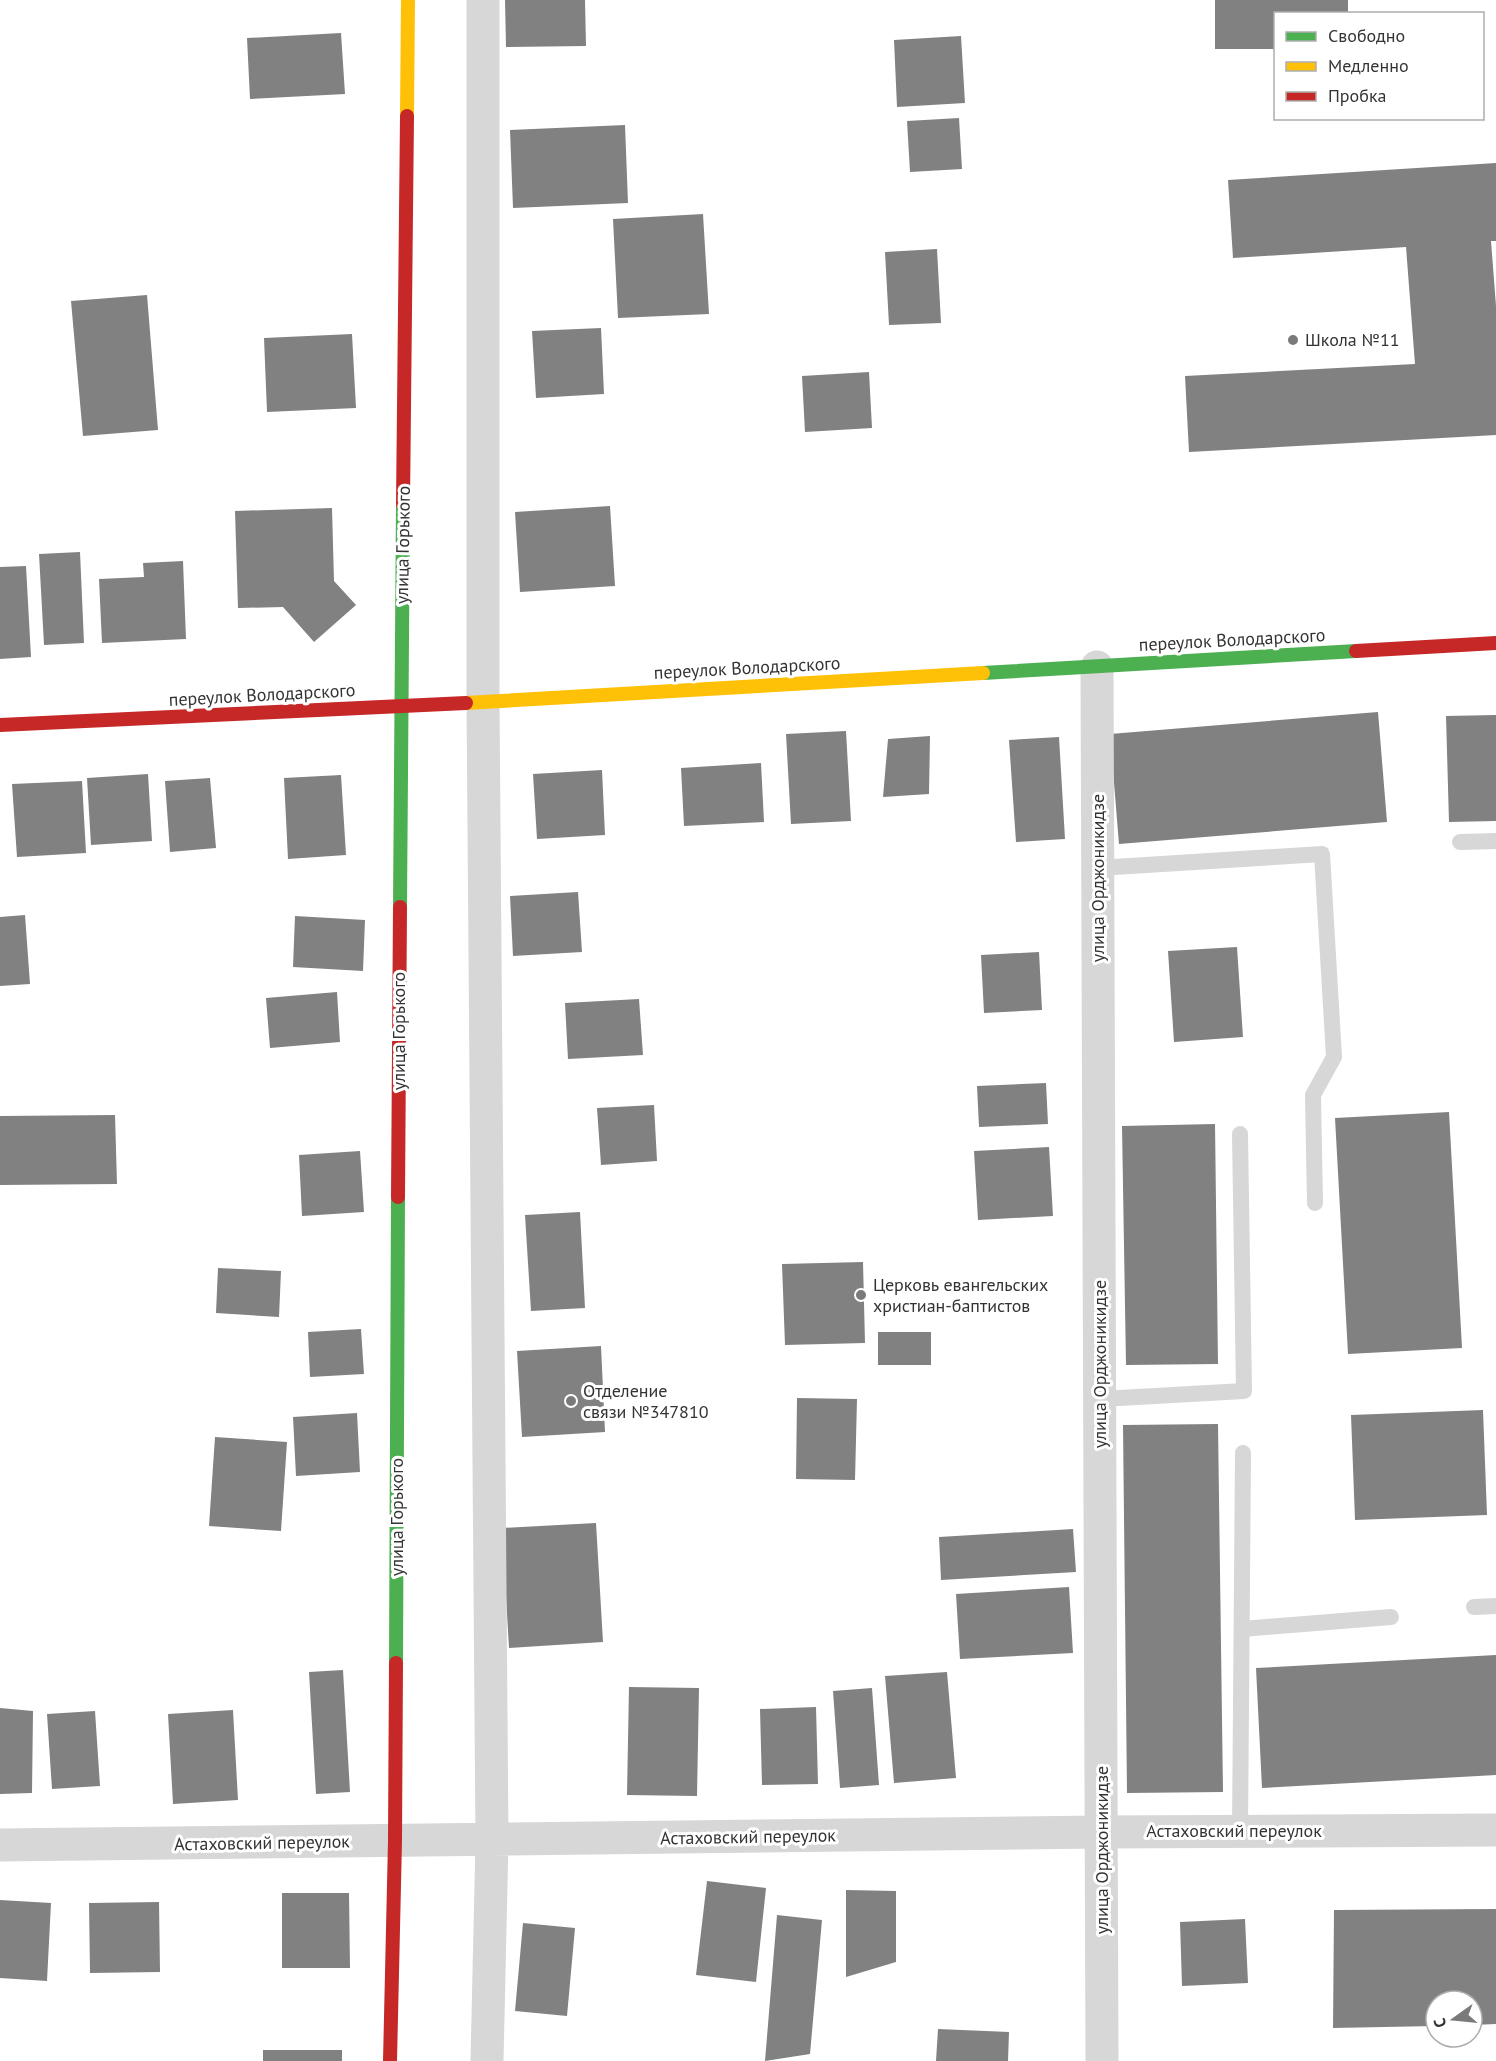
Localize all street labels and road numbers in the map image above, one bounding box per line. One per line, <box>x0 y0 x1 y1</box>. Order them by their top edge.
street label: улица Горького <box>390 486 415 604</box>
street label: переулок Володарского <box>1138 623 1326 656</box>
street label: переулок Володарского <box>653 651 841 684</box>
street label: переулок Володарского <box>168 678 356 711</box>
street label: улица Орджоникидзе <box>1086 794 1109 962</box>
street label: улица Горького <box>387 972 410 1090</box>
street label: улица Орджоникидзе <box>1088 1280 1111 1448</box>
street label: улица Горького <box>385 1458 408 1576</box>
street label: улица Орджоникидзе <box>1090 1766 1113 1934</box>
street label: Астаховский переулок <box>1146 1819 1322 1842</box>
street label: Астаховский переулок <box>660 1823 836 1850</box>
street label: Астаховский переулок <box>174 1829 350 1856</box>

